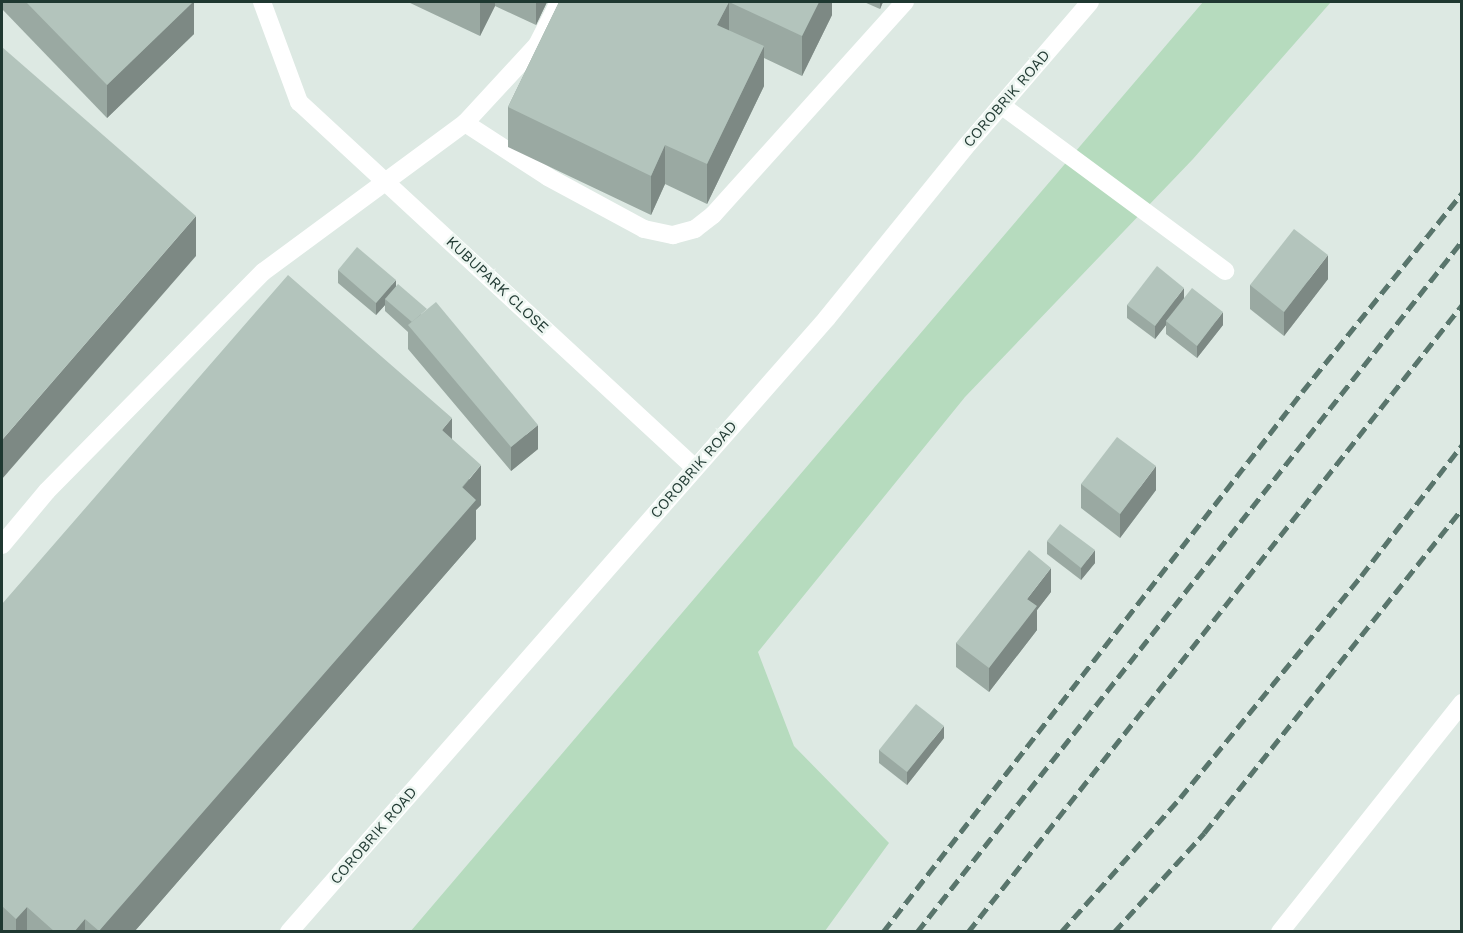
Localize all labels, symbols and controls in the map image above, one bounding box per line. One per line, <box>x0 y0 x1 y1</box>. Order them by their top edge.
street label: COROBRIK ROAD <box>960 47 1054 151</box>
street label: KUBUPARK CLOSE <box>442 233 552 337</box>
street label: COROBRIK ROAD <box>647 418 741 522</box>
street label: COROBRIK ROAD <box>327 784 421 888</box>

